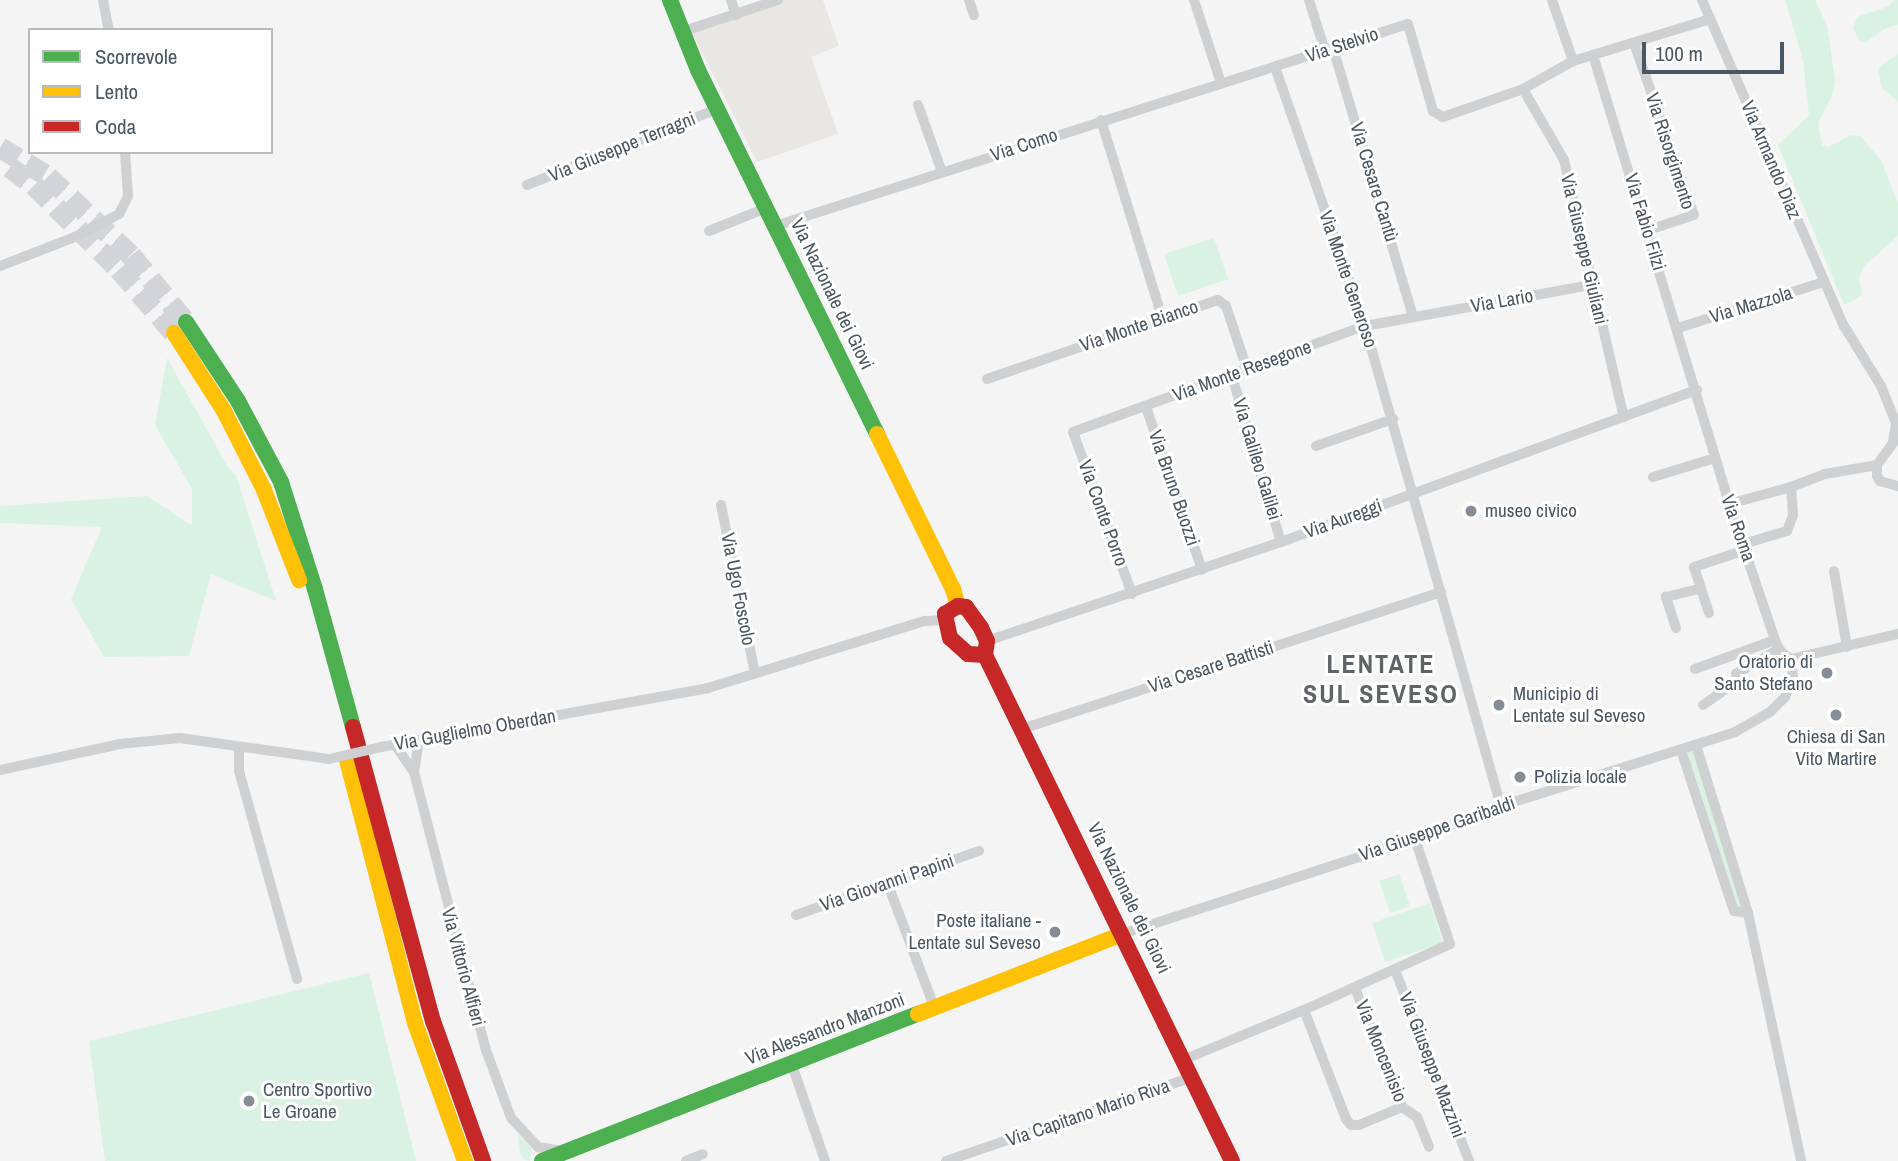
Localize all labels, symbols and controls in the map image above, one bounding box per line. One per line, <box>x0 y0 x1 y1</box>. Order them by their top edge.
street label: Via Stelvio <box>1303 23 1381 67</box>
legend <box>28 28 273 154</box>
scale bar <box>1646 28 1788 72</box>
text: 100 m <box>1655 39 1703 68</box>
text: Scorrevole <box>95 42 177 71</box>
text: Lento <box>95 77 138 106</box>
street label: Via Risorgimento <box>1640 90 1700 212</box>
street label: Via Armando Diaz <box>1736 97 1806 223</box>
street label: Via Giuseppe Terragni <box>545 107 699 187</box>
text: Coda <box>95 112 136 141</box>
street label: Via Cesare Cantù <box>1345 120 1403 244</box>
street label: Via Como <box>988 123 1060 167</box>
street label: Via Giuseppe Giuliani <box>1556 171 1612 327</box>
street label: Via Fabio Filzi <box>1619 171 1671 273</box>
street label: Via Monte Generoso <box>1314 207 1382 351</box>
street label: Via Nazionale dei Giovi <box>786 215 878 373</box>
street label: Via Mazzola <box>1707 282 1795 328</box>
street label: Via Lario <box>1469 284 1535 318</box>
street label: Via Monte Bianco <box>1077 295 1201 357</box>
street label: Via Monte Resegone <box>1169 335 1315 407</box>
street label: Via Galileo Galilei <box>1228 395 1286 523</box>
street label: Via Bruno Buozzi <box>1144 427 1204 549</box>
street label: Via Conte Porro <box>1073 457 1133 569</box>
street label: Via Roma <box>1716 492 1760 564</box>
street label: Via Aureggi <box>1301 494 1385 544</box>
place label: museo civico <box>1485 500 1577 522</box>
marker: museo civico <box>1463 503 1479 519</box>
street label: Via Ugo Foscolo <box>716 531 760 647</box>
street label: Via Cesare Battisti <box>1145 636 1277 698</box>
district label: LENTATE SUL SEVESO <box>1304 648 1458 710</box>
place label: Oratorio di Santo Stefano <box>1714 651 1813 695</box>
marker: Oratorio di Santo Stefano <box>1819 665 1835 681</box>
place label: Municipio di Lentate sul Seveso <box>1513 683 1646 727</box>
marker: Municipio di Lentate sul Seveso <box>1491 697 1507 713</box>
street label: Via Guglielmo Oberdan <box>393 705 557 755</box>
marker: Chiesa di San Vito Martire <box>1828 707 1844 723</box>
place label: Chiesa di San Vito Martire <box>1787 726 1885 770</box>
place label: Polizia locale <box>1534 766 1627 788</box>
marker: Polizia locale <box>1512 769 1528 785</box>
street label: Via Giuseppe Garibaldi <box>1356 792 1518 866</box>
street label: Via Nazionale dei Giovi <box>1083 819 1175 977</box>
street label: Via Giovanni Papini <box>817 849 957 917</box>
street label: Via Vittorio Alfieri <box>436 905 490 1029</box>
place label: Poste italiane - Lentate sul Seveso <box>908 910 1041 954</box>
marker: Poste italiane - Lentate sul Seveso <box>1047 924 1063 940</box>
street label: Via Alessandro Manzoni <box>742 988 908 1070</box>
street label: Via Giuseppe Mazzini <box>1394 989 1470 1141</box>
street label: Via Moncenisio <box>1350 997 1412 1105</box>
street label: Via Capitano Mario Riva <box>1003 1074 1173 1152</box>
place label: Centro Sportivo Le Groane <box>263 1079 372 1123</box>
marker: Centro Sportivo Le Groane <box>241 1093 257 1109</box>

